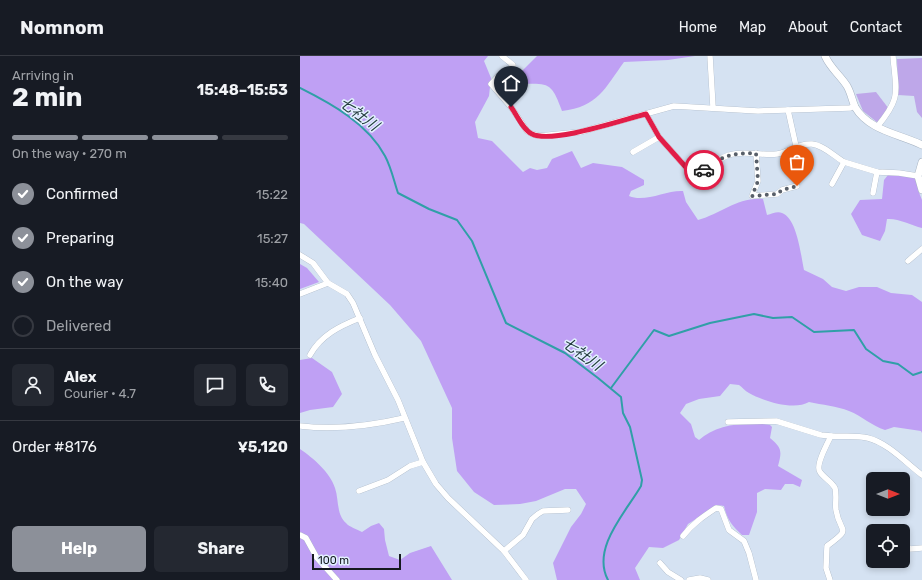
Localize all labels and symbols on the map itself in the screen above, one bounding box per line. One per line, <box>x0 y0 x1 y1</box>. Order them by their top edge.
pin <box>494 66 528 107</box>
water label: 七社川 <box>336 93 384 136</box>
pin <box>780 145 814 186</box>
courier <box>684 150 724 190</box>
water label: 七社川 <box>558 334 607 375</box>
north arrow <box>866 472 910 516</box>
scale bar <box>312 552 401 571</box>

